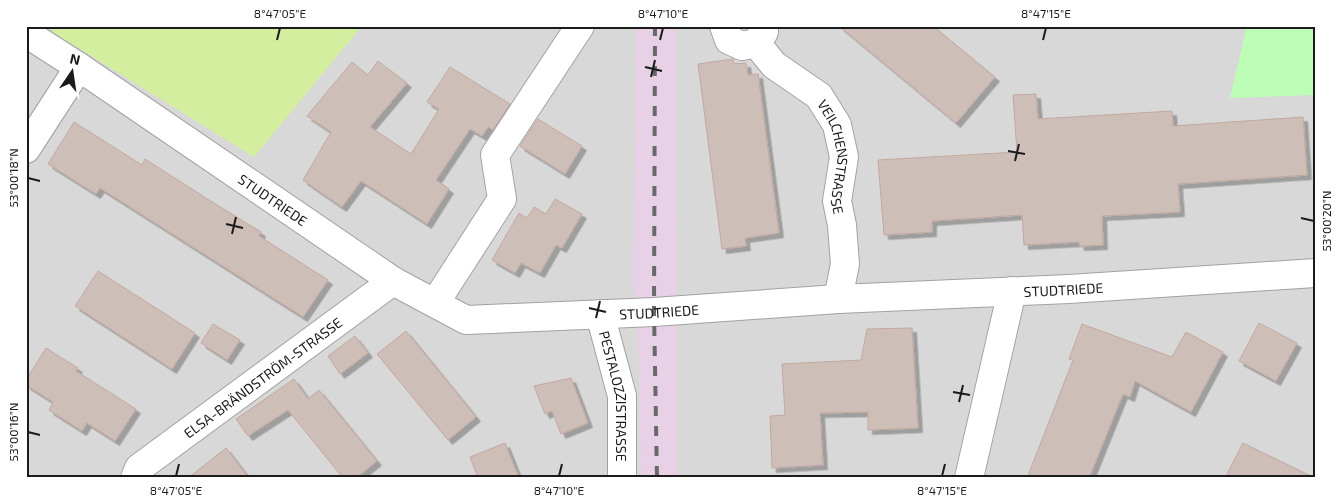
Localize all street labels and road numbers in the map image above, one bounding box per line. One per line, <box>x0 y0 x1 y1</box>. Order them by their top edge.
street label: VEILCHENSTRASSE <box>815 96 852 216</box>
street label: STUDTRIEDE <box>235 170 311 229</box>
street label: STUDTRIEDE <box>1023 278 1104 299</box>
street label: STUDTRIEDE <box>619 300 700 322</box>
street label: ELSA-BRÄNDSTRÖM-STRASSE <box>180 313 345 441</box>
street label: PESTALOZZISTRASSE <box>596 329 631 462</box>

